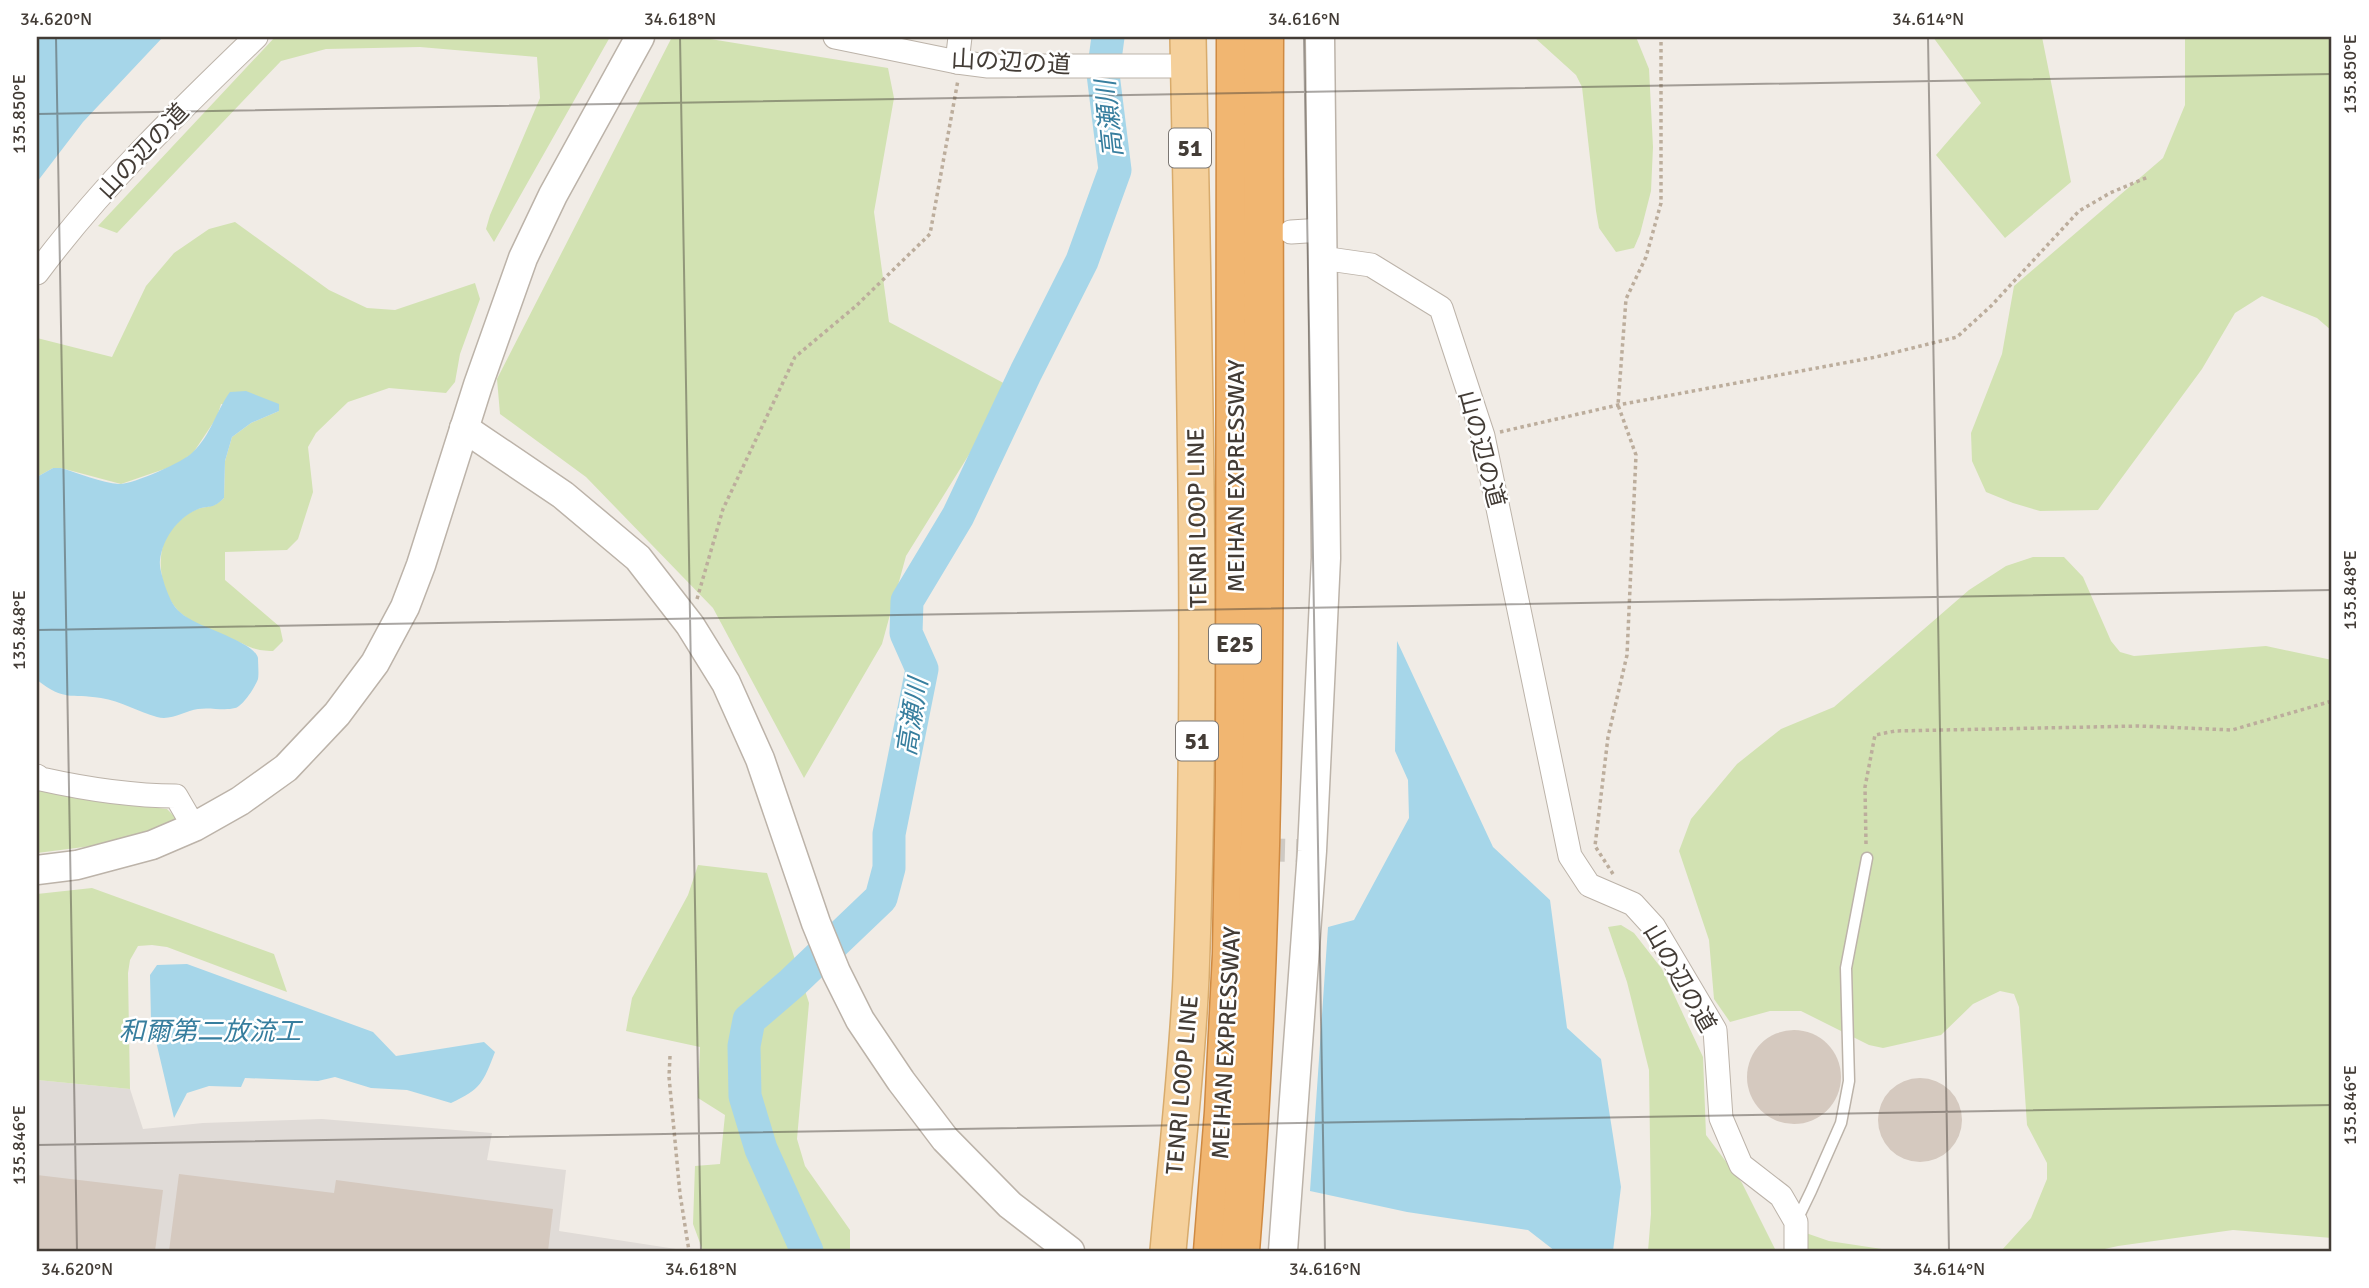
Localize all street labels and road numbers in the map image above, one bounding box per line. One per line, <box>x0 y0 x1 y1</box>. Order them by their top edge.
street label: 山の辺の道 <box>950 44 1072 80</box>
street label: 山の辺の道 <box>91 97 195 205</box>
road number: 51 <box>1169 128 1211 168</box>
street label: MEIHAN EXPRESSWAY <box>1221 359 1251 593</box>
street label: 山の辺の道 <box>1452 387 1512 511</box>
street label: TENRI LOOP LINE <box>1180 428 1214 608</box>
road number: E25 <box>1209 624 1261 664</box>
road number: 51 <box>1176 722 1218 761</box>
street label: 山の辺の道 <box>1637 919 1723 1037</box>
street label: MEIHAN EXPRESSWAY <box>1205 926 1247 1160</box>
street label: TENRI LOOP LINE <box>1159 994 1205 1176</box>

